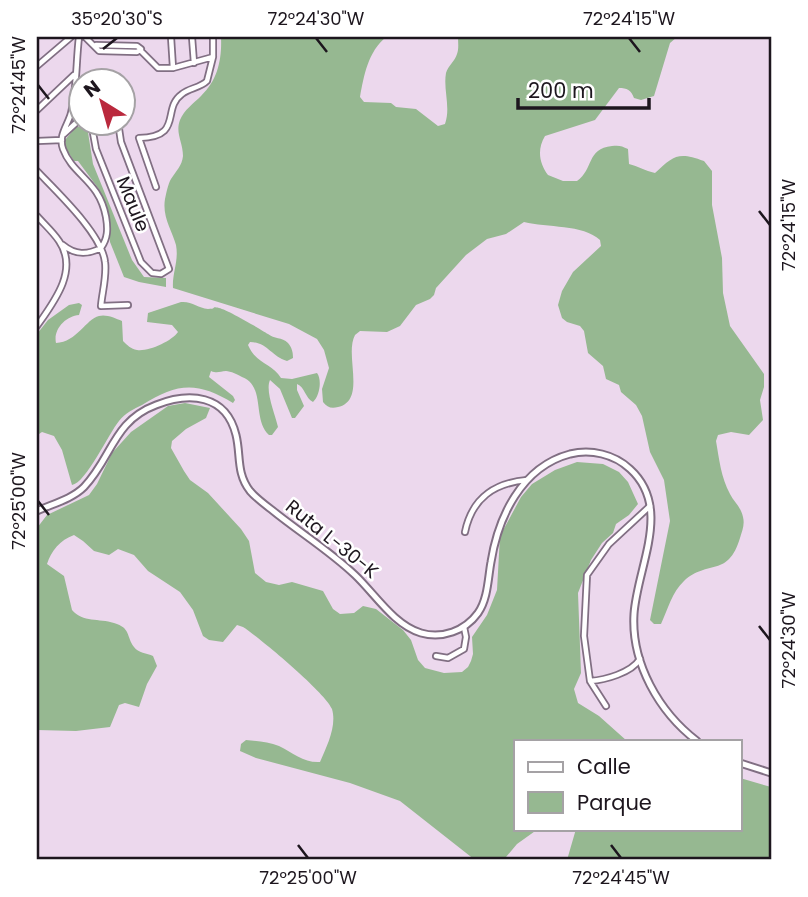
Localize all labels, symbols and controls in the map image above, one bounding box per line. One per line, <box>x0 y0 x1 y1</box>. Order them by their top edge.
text: 35°20'30"S <box>71 6 163 31</box>
text: 72°24'30"W <box>268 6 365 31</box>
text: 72°24'15"W <box>583 6 675 31</box>
text: 72°24'45"W <box>6 36 31 134</box>
north arrow <box>66 66 136 136</box>
scale bar <box>518 66 649 110</box>
text: N <box>78 74 106 104</box>
text: 200 m <box>528 76 594 105</box>
street label: Maule <box>110 172 156 236</box>
text: 72°24'15"W <box>776 179 801 271</box>
text: 72°25'00"W <box>6 452 31 550</box>
street label: Ruta L-30-K <box>280 493 384 585</box>
text: 72°24'30"W <box>776 591 801 688</box>
legend <box>514 740 742 830</box>
text: Calle <box>577 752 631 781</box>
text: Parque <box>577 788 652 817</box>
text: 72°25'00"W <box>259 865 357 890</box>
text: 72°24'45"W <box>572 865 670 890</box>

